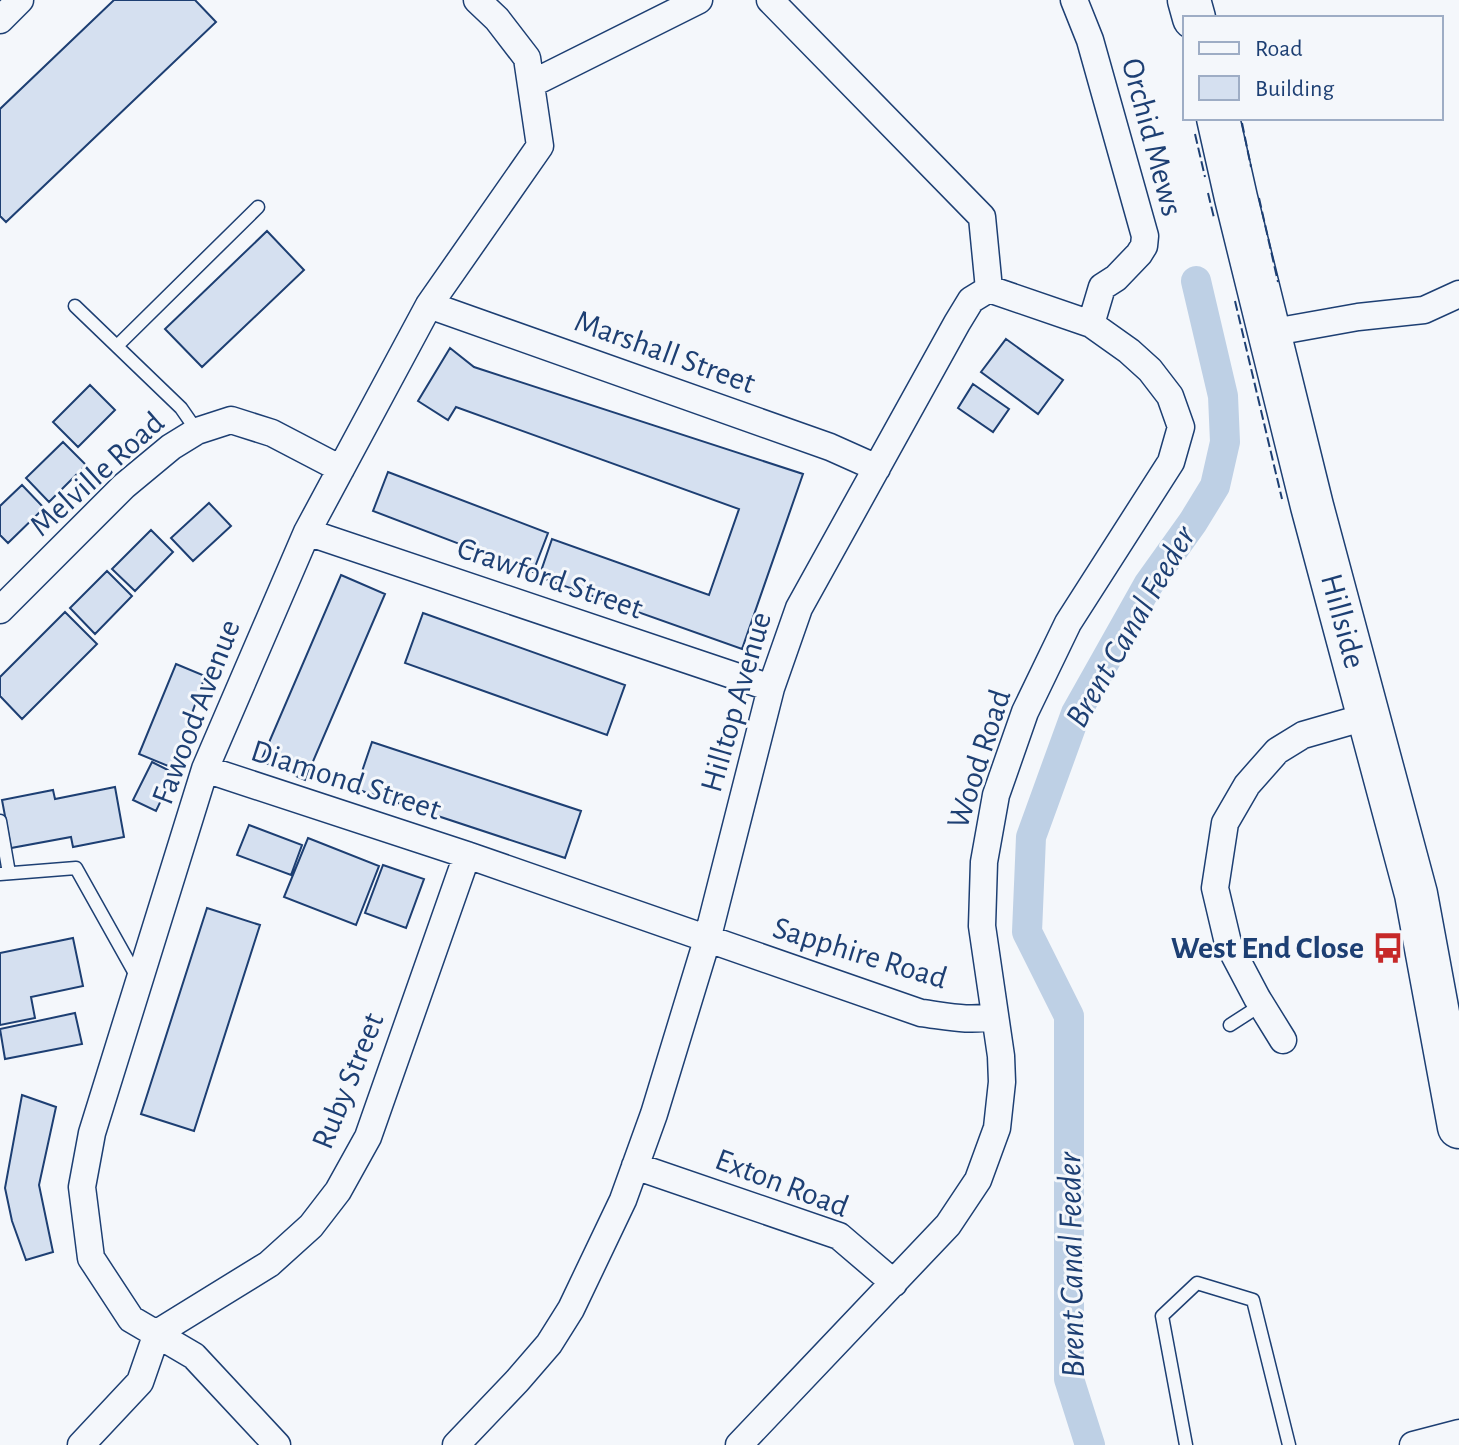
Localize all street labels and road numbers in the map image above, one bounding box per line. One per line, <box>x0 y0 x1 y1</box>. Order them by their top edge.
street label: Orchid Mews <box>1116 55 1188 219</box>
street label: Marshall Street <box>571 305 759 399</box>
street label: Melville Road <box>24 406 170 542</box>
street label: Crawford Street <box>453 531 647 625</box>
street label: Hillside <box>1315 570 1371 672</box>
street label: Hilltop Avenue <box>695 608 777 796</box>
street label: Fawood Avenue <box>146 615 246 809</box>
street label: Wood Road <box>942 686 1016 832</box>
street label: Diamond Street <box>247 734 445 826</box>
street label: Sapphire Road <box>769 911 951 995</box>
street label: Ruby Street <box>306 1008 390 1154</box>
street label: Exton Road <box>711 1143 853 1223</box>

